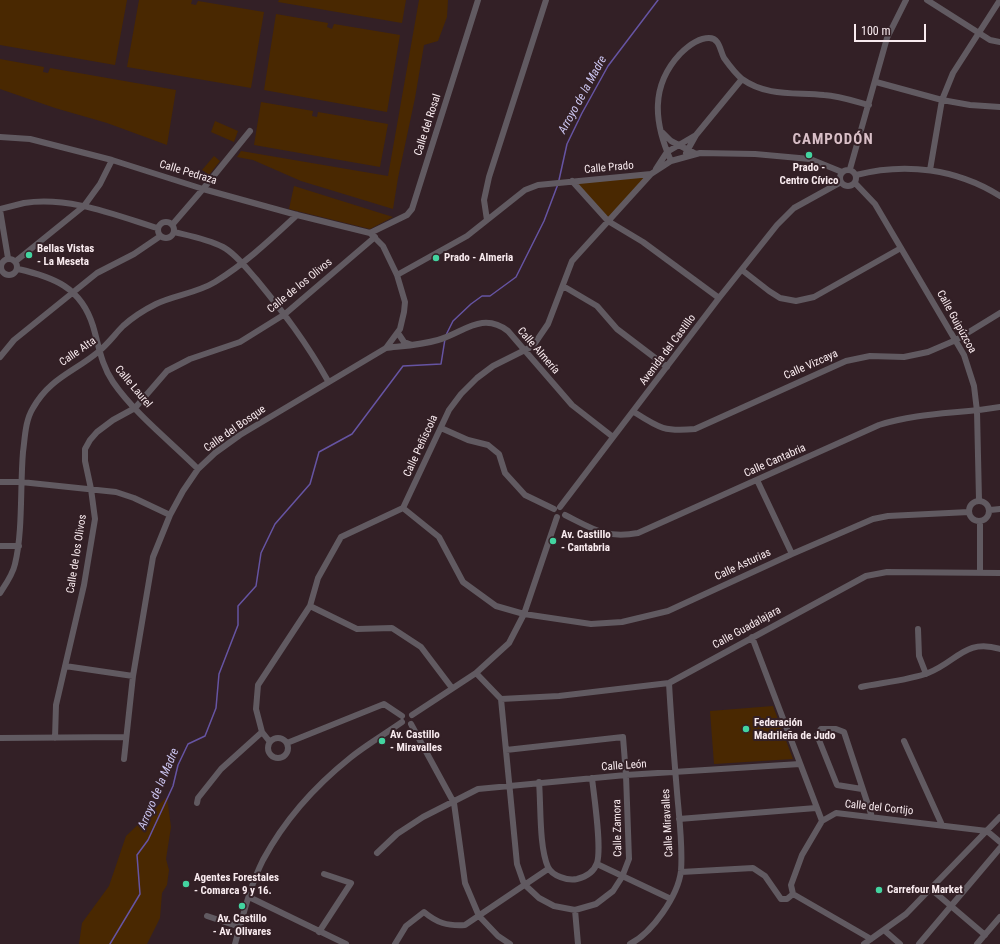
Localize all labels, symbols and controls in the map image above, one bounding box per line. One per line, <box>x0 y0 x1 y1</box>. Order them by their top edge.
scale bar <box>856 16 928 42</box>
text: 100 m <box>861 24 891 38</box>
water label: Arroyo de la Madre <box>556 54 610 136</box>
street label: Calle del Rosal <box>412 92 444 158</box>
district label: CAMPODÓN <box>792 131 874 149</box>
marker: Prado - Centro Cívico <box>804 150 814 160</box>
street label: Calle Pedraza <box>158 158 218 188</box>
street label: Calle Prado <box>584 159 634 177</box>
place label: Prado - Centro Cívico <box>779 161 839 187</box>
place label: Bellas Vistas - La Meseta <box>37 242 94 268</box>
marker: Bellas Vistas - La Meseta <box>24 250 34 260</box>
place label: Prado - Almeria <box>444 251 513 265</box>
marker: Prado - Almeria <box>431 253 441 263</box>
street label: Calle de los Olivos <box>265 256 335 316</box>
street label: Calle Guipúzcoa <box>933 288 979 356</box>
street label: Avenida del Castillo <box>637 312 699 388</box>
street label: Calle Almería <box>514 325 562 377</box>
street label: Calle Alta <box>57 335 99 369</box>
street label: Calle Vizcaya <box>782 347 840 383</box>
street label: Calle Laurel <box>112 363 154 411</box>
street label: Calle del Bosque <box>202 403 268 455</box>
street label: Calle Peñíscola <box>401 413 441 479</box>
street label: Calle Cantabria <box>742 442 808 480</box>
street label: Calle de los Olivos <box>64 514 90 594</box>
place label: Av. Castillo - Cantabria <box>561 528 611 554</box>
marker: Av. Castillo - Cantabria <box>548 536 558 546</box>
street label: Calle Asturias <box>713 546 773 584</box>
street label: Calle Guadalajara <box>711 604 783 652</box>
place label: Federación Madrileña de Judo <box>754 716 836 742</box>
marker: Federación Madrileña de Judo <box>741 724 751 734</box>
place label: Av. Castillo - Miravalles <box>390 728 442 754</box>
marker: Av. Castillo - Miravalles <box>377 736 387 746</box>
water label: Arroyo de la Madre <box>135 746 183 832</box>
street label: Calle León <box>601 758 647 774</box>
street label: Calle Miravalles <box>660 788 676 858</box>
street label: Calle del Cortijo <box>844 798 914 818</box>
street label: Calle Zamora <box>611 799 625 857</box>
place label: Agentes Forestales - Comarca 9 y 16. <box>194 871 279 897</box>
marker: Agentes Forestales - Comarca 9 y 16. <box>181 879 191 889</box>
place label: Carrefour Market <box>887 883 963 897</box>
marker: Carrefour Market <box>874 885 884 895</box>
marker: Av. Castillo - Av. Olivares <box>237 901 247 911</box>
place label: Av. Castillo - Av. Olivares <box>213 912 271 938</box>

